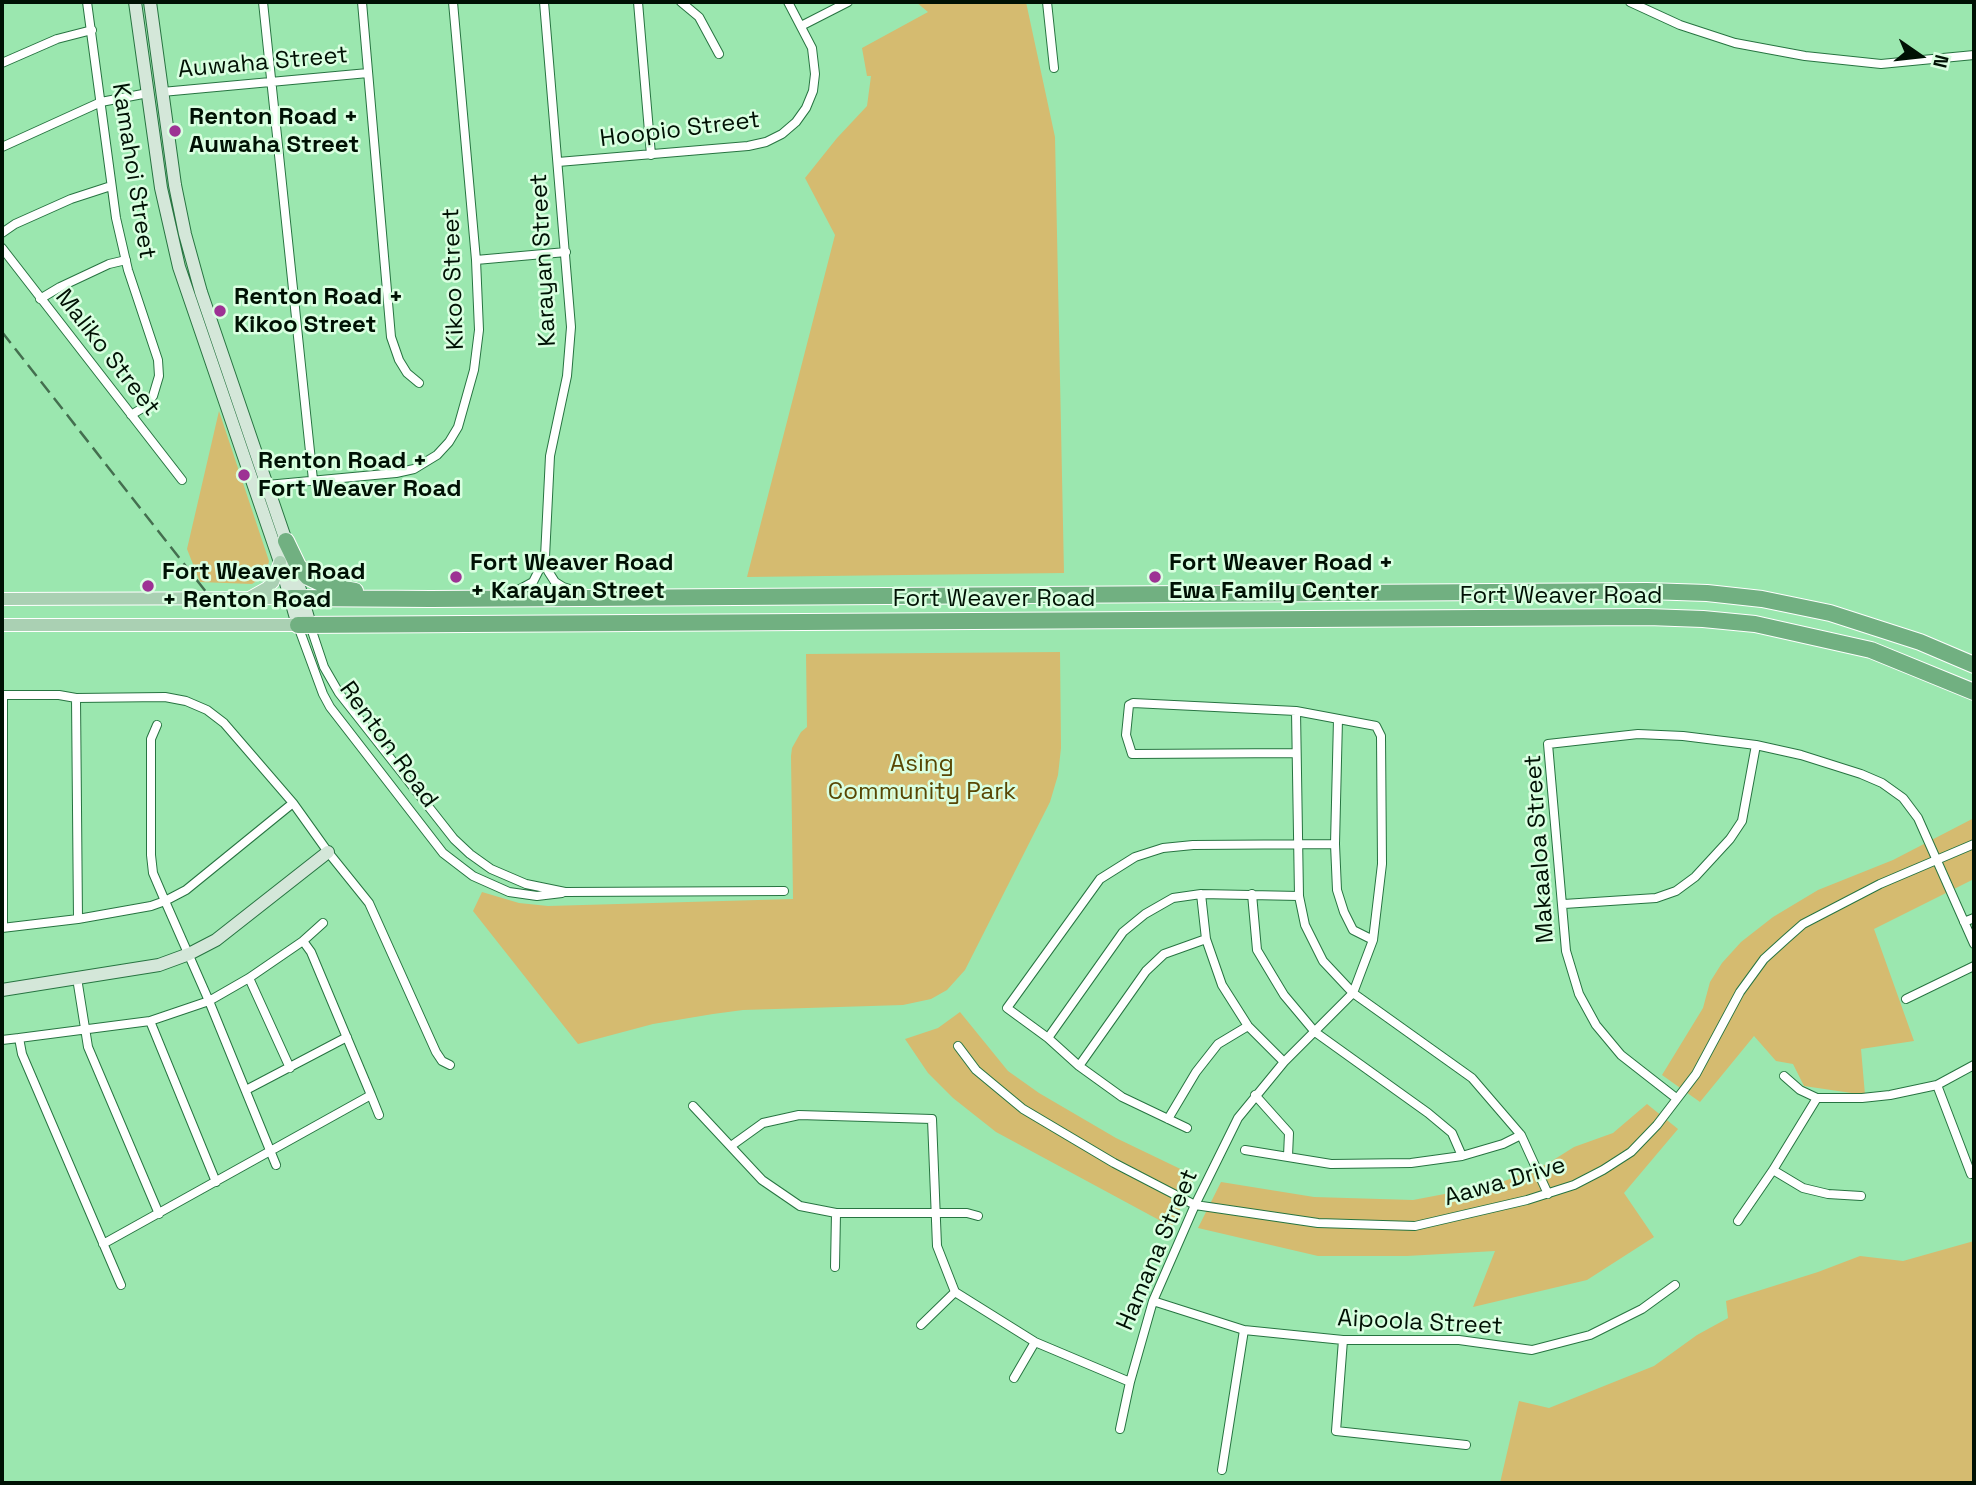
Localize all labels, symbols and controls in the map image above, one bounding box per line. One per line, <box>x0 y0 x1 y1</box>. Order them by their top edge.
north arrow <box>1885 21 1955 91</box>
street label: Auwaha Street <box>177 41 349 85</box>
text: N <box>1927 52 1955 70</box>
street label: Kamahoi Street <box>105 81 161 261</box>
place label: Renton Road + Auwaha Street <box>189 103 359 159</box>
street label: Hoopio Street <box>598 106 762 154</box>
marker: Renton Road + Auwaha Street <box>167 123 183 139</box>
street label: Karayan Street <box>525 173 563 347</box>
street label: Kikoo Street <box>437 208 471 350</box>
place label: Renton Road + Kikoo Street <box>234 283 403 339</box>
street label: Maliko Street <box>49 284 165 422</box>
marker: Renton Road + Kikoo Street <box>212 303 228 319</box>
place label: Renton Road + Fort Weaver Road <box>258 447 461 503</box>
marker: Renton Road + Fort Weaver Road <box>236 467 252 483</box>
place label: Fort Weaver Road + Karayan Street <box>470 549 673 605</box>
place label: Fort Weaver Road + Ewa Family Center <box>1169 549 1393 605</box>
place label: Fort Weaver Road + Renton Road <box>162 558 365 614</box>
marker: Fort Weaver Road + Karayan Street <box>448 569 464 585</box>
marker: Fort Weaver Road + Ewa Family Center <box>1147 569 1163 585</box>
marker: Fort Weaver Road + Renton Road <box>140 578 156 594</box>
street label: Fort Weaver Road <box>1460 582 1662 610</box>
street label: Fort Weaver Road <box>893 585 1095 613</box>
street label: Renton Road <box>333 676 443 814</box>
park label: Asing Community Park <box>828 750 1016 806</box>
street label: Makaaloa Street <box>1519 754 1561 944</box>
street label: Aawa Drive <box>1441 1151 1569 1213</box>
street label: Hamana Street <box>1111 1165 1205 1335</box>
street label: Aipoola Street <box>1337 1304 1503 1342</box>

